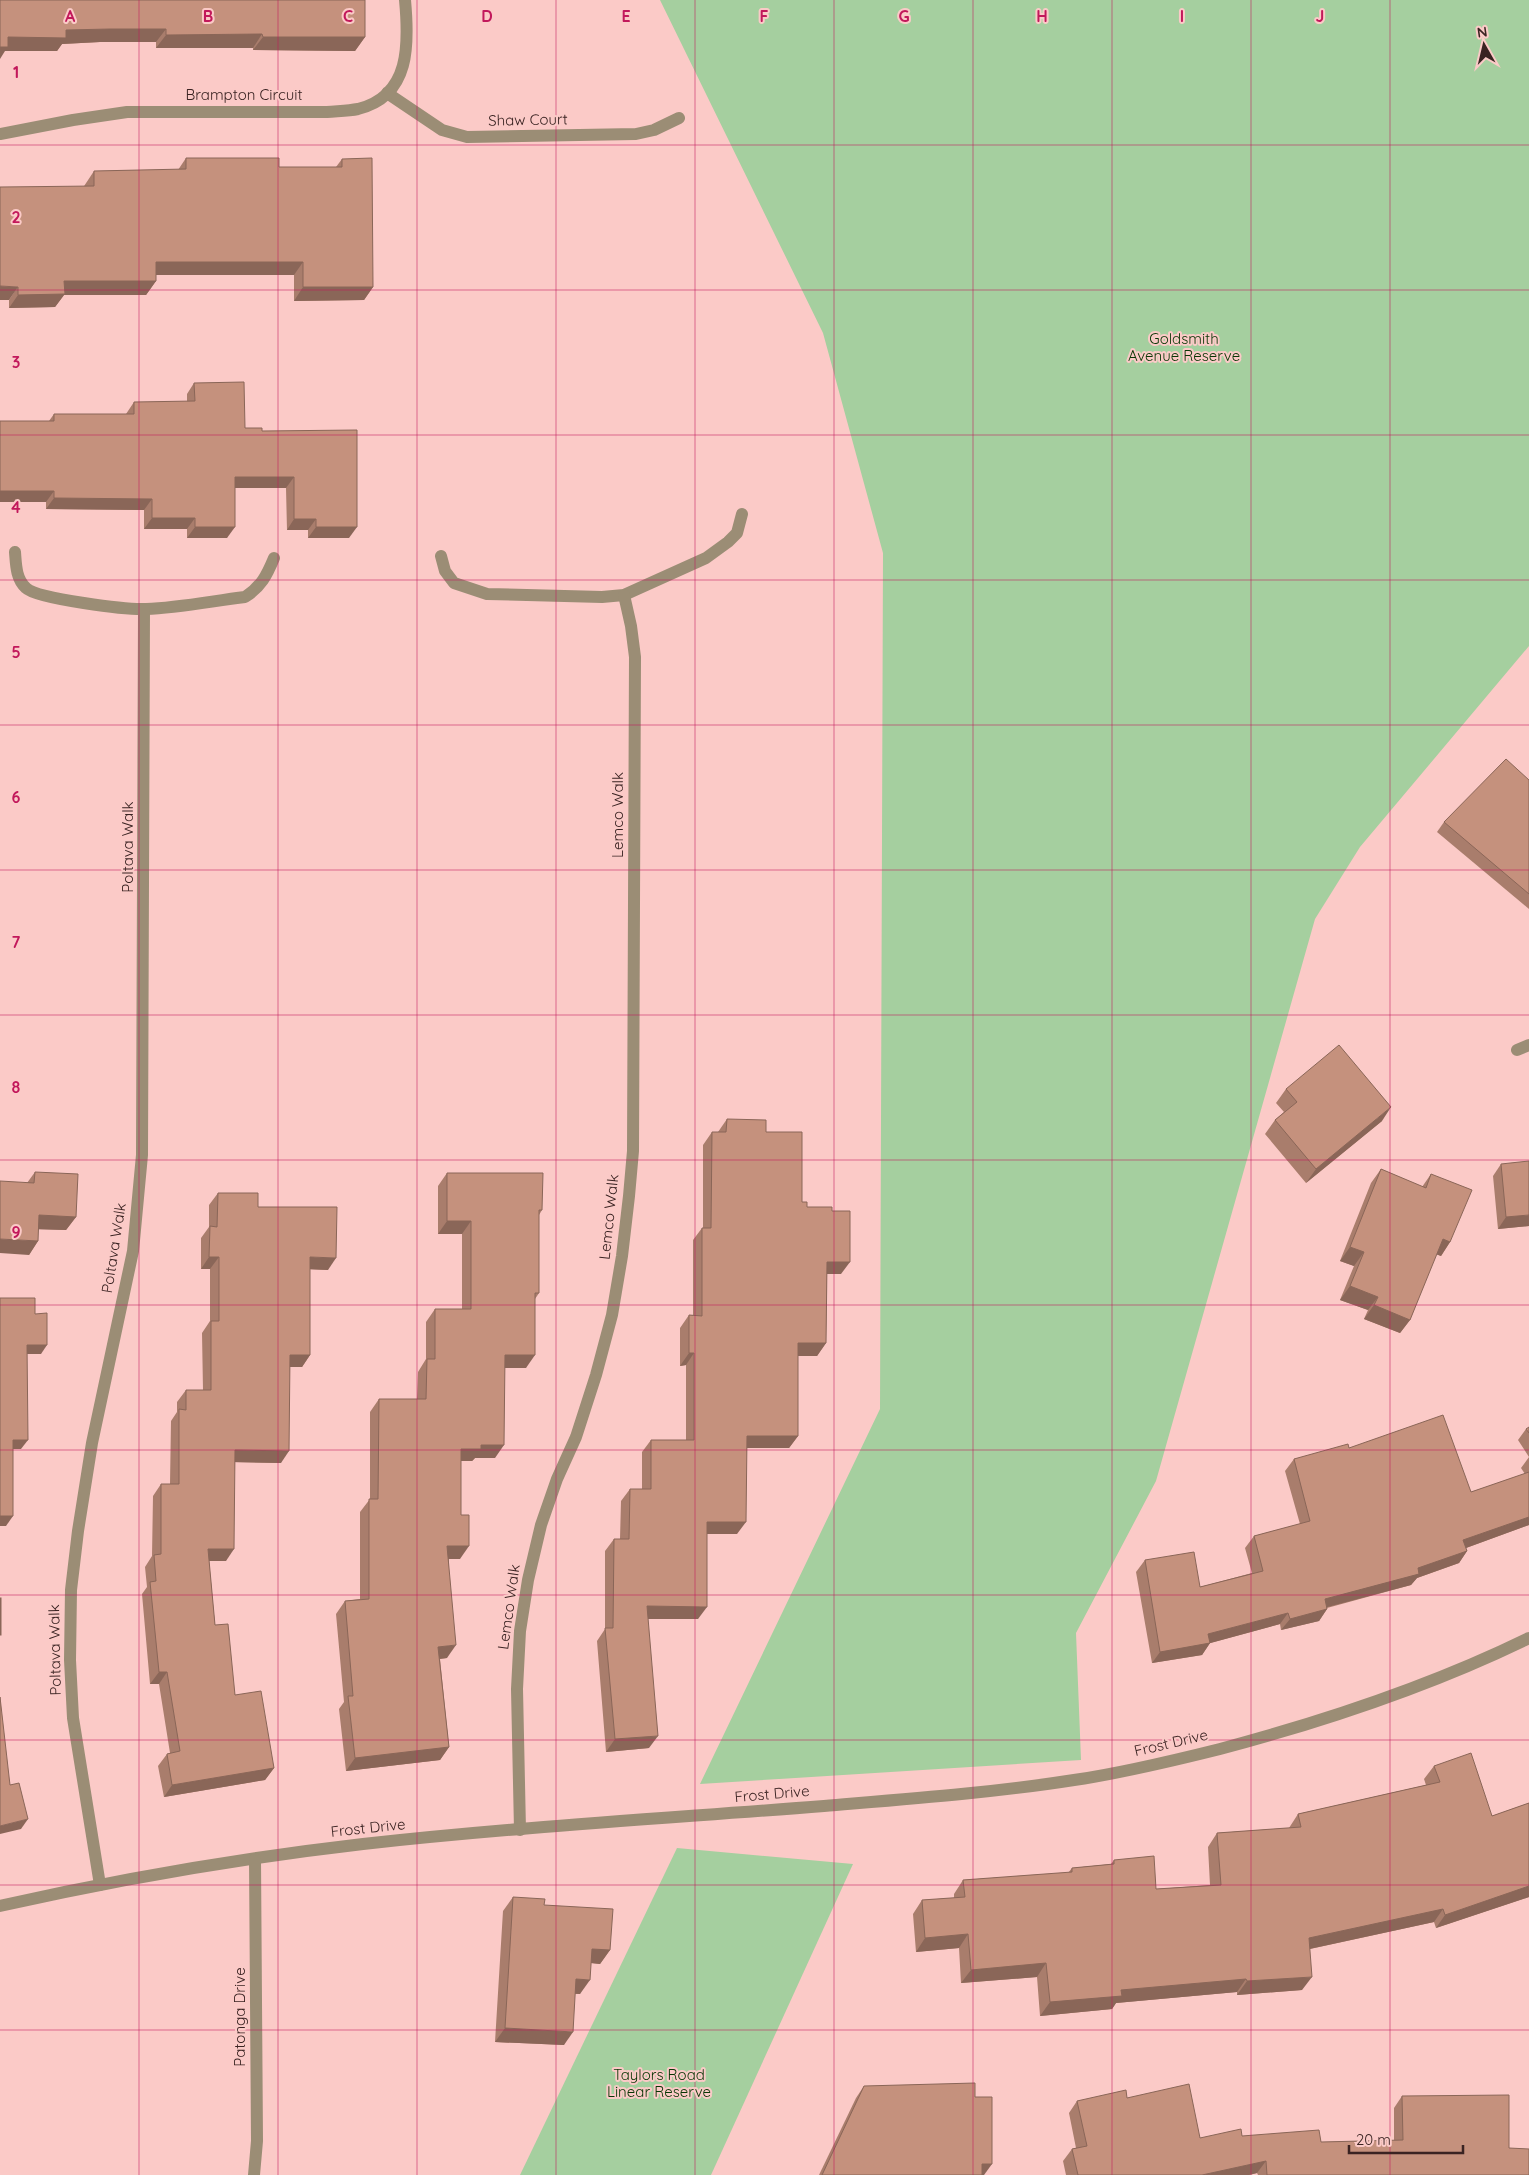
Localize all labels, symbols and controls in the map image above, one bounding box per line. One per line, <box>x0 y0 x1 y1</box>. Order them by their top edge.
text: A <box>65 6 76 26</box>
text: B <box>203 6 213 26</box>
text: C <box>343 6 353 26</box>
text: D <box>481 6 493 26</box>
text: E <box>621 6 631 26</box>
text: F <box>760 6 769 26</box>
text: G <box>898 6 910 26</box>
text: H <box>1036 6 1048 26</box>
text: I <box>1180 6 1184 26</box>
text: J <box>1316 6 1324 26</box>
north arrow <box>1459 20 1509 70</box>
text: N <box>1476 22 1489 42</box>
text: 1 <box>13 62 19 82</box>
street label: Brampton Circuit <box>185 85 303 104</box>
street label: Shaw Court <box>488 109 568 130</box>
text: 2 <box>11 207 21 227</box>
park label: Goldsmith Avenue Reserve <box>1128 329 1240 365</box>
text: 3 <box>12 352 20 372</box>
text: 4 <box>11 497 21 517</box>
text: 5 <box>11 642 21 662</box>
street label: Lemco Walk <box>608 772 627 858</box>
text: 6 <box>12 787 21 807</box>
street label: Poltava Walk <box>118 801 137 893</box>
text: 7 <box>12 932 21 952</box>
text: 8 <box>12 1077 21 1097</box>
street label: Lemco Walk <box>595 1173 622 1261</box>
street label: Poltava Walk <box>97 1201 130 1294</box>
text: 9 <box>11 1222 21 1242</box>
street label: Lemco Walk <box>493 1563 524 1651</box>
street label: Poltava Walk <box>44 1604 65 1696</box>
street label: Frost Drive <box>1132 1725 1210 1760</box>
street label: Frost Drive <box>734 1781 810 1806</box>
street label: Frost Drive <box>330 1814 406 1841</box>
street label: Patonga Drive <box>230 1967 249 2067</box>
park label: Taylors Road Linear Reserve <box>607 2065 711 2101</box>
scale bar <box>1349 2122 1463 2154</box>
text: 20 m <box>1356 2130 1391 2149</box>

